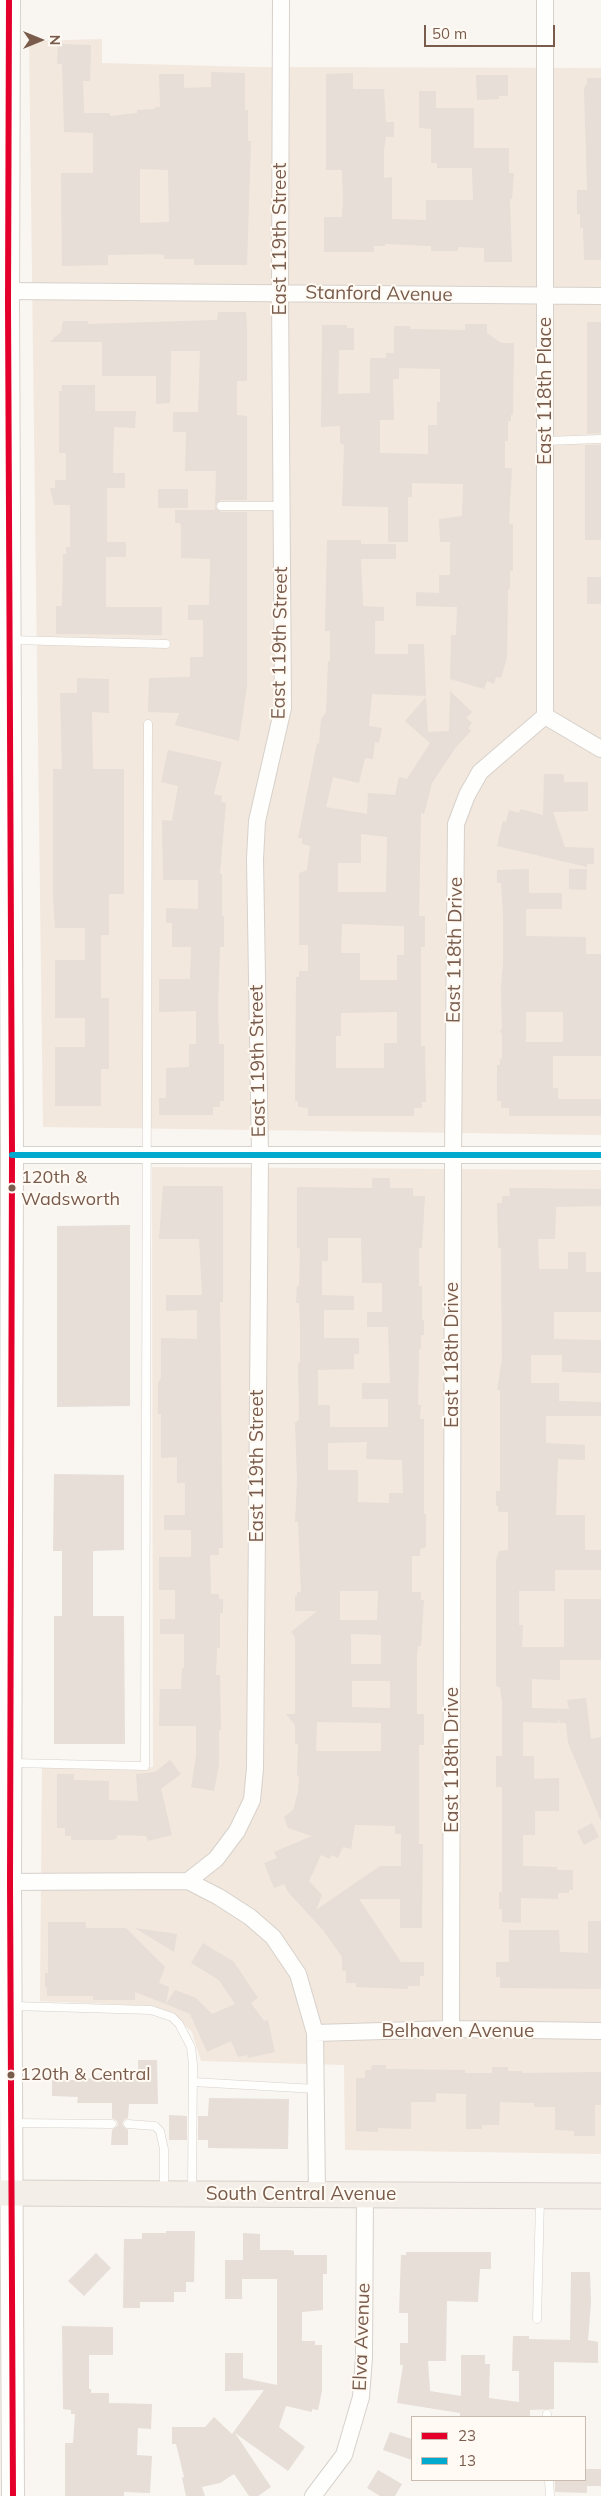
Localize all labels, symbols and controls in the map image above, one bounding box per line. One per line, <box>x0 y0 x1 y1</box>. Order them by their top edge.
north arrow <box>15 15 65 65</box>
scale bar <box>426 15 557 47</box>
text: 50 m <box>432 24 467 43</box>
text: N <box>46 35 64 45</box>
street label: East 119th Street <box>269 163 291 315</box>
street label: Stanford Avenue <box>305 281 453 307</box>
street label: East 118th Place <box>534 317 556 465</box>
street label: East 119th Street <box>267 566 293 720</box>
street label: East 118th Drive <box>442 877 468 1023</box>
street label: East 119th Street <box>245 984 271 1138</box>
place label: 120th & Wadsworth <box>21 1167 120 1210</box>
marker: 120th & Wadsworth <box>7 1183 17 1193</box>
street label: East 118th Drive <box>441 1282 463 1428</box>
street label: East 119th Street <box>246 1390 268 1542</box>
street label: East 118th Drive <box>441 1687 463 1833</box>
street label: Belhaven Avenue <box>382 2020 534 2042</box>
place label: 120th & Central <box>20 2064 151 2086</box>
marker: 120th & Central <box>6 2070 16 2080</box>
street label: South Central Avenue <box>206 2183 396 2205</box>
street label: Elva Avenue <box>349 2283 375 2391</box>
legend <box>411 2416 586 2481</box>
text: 23 <box>458 2426 476 2445</box>
text: 13 <box>458 2451 476 2470</box>

